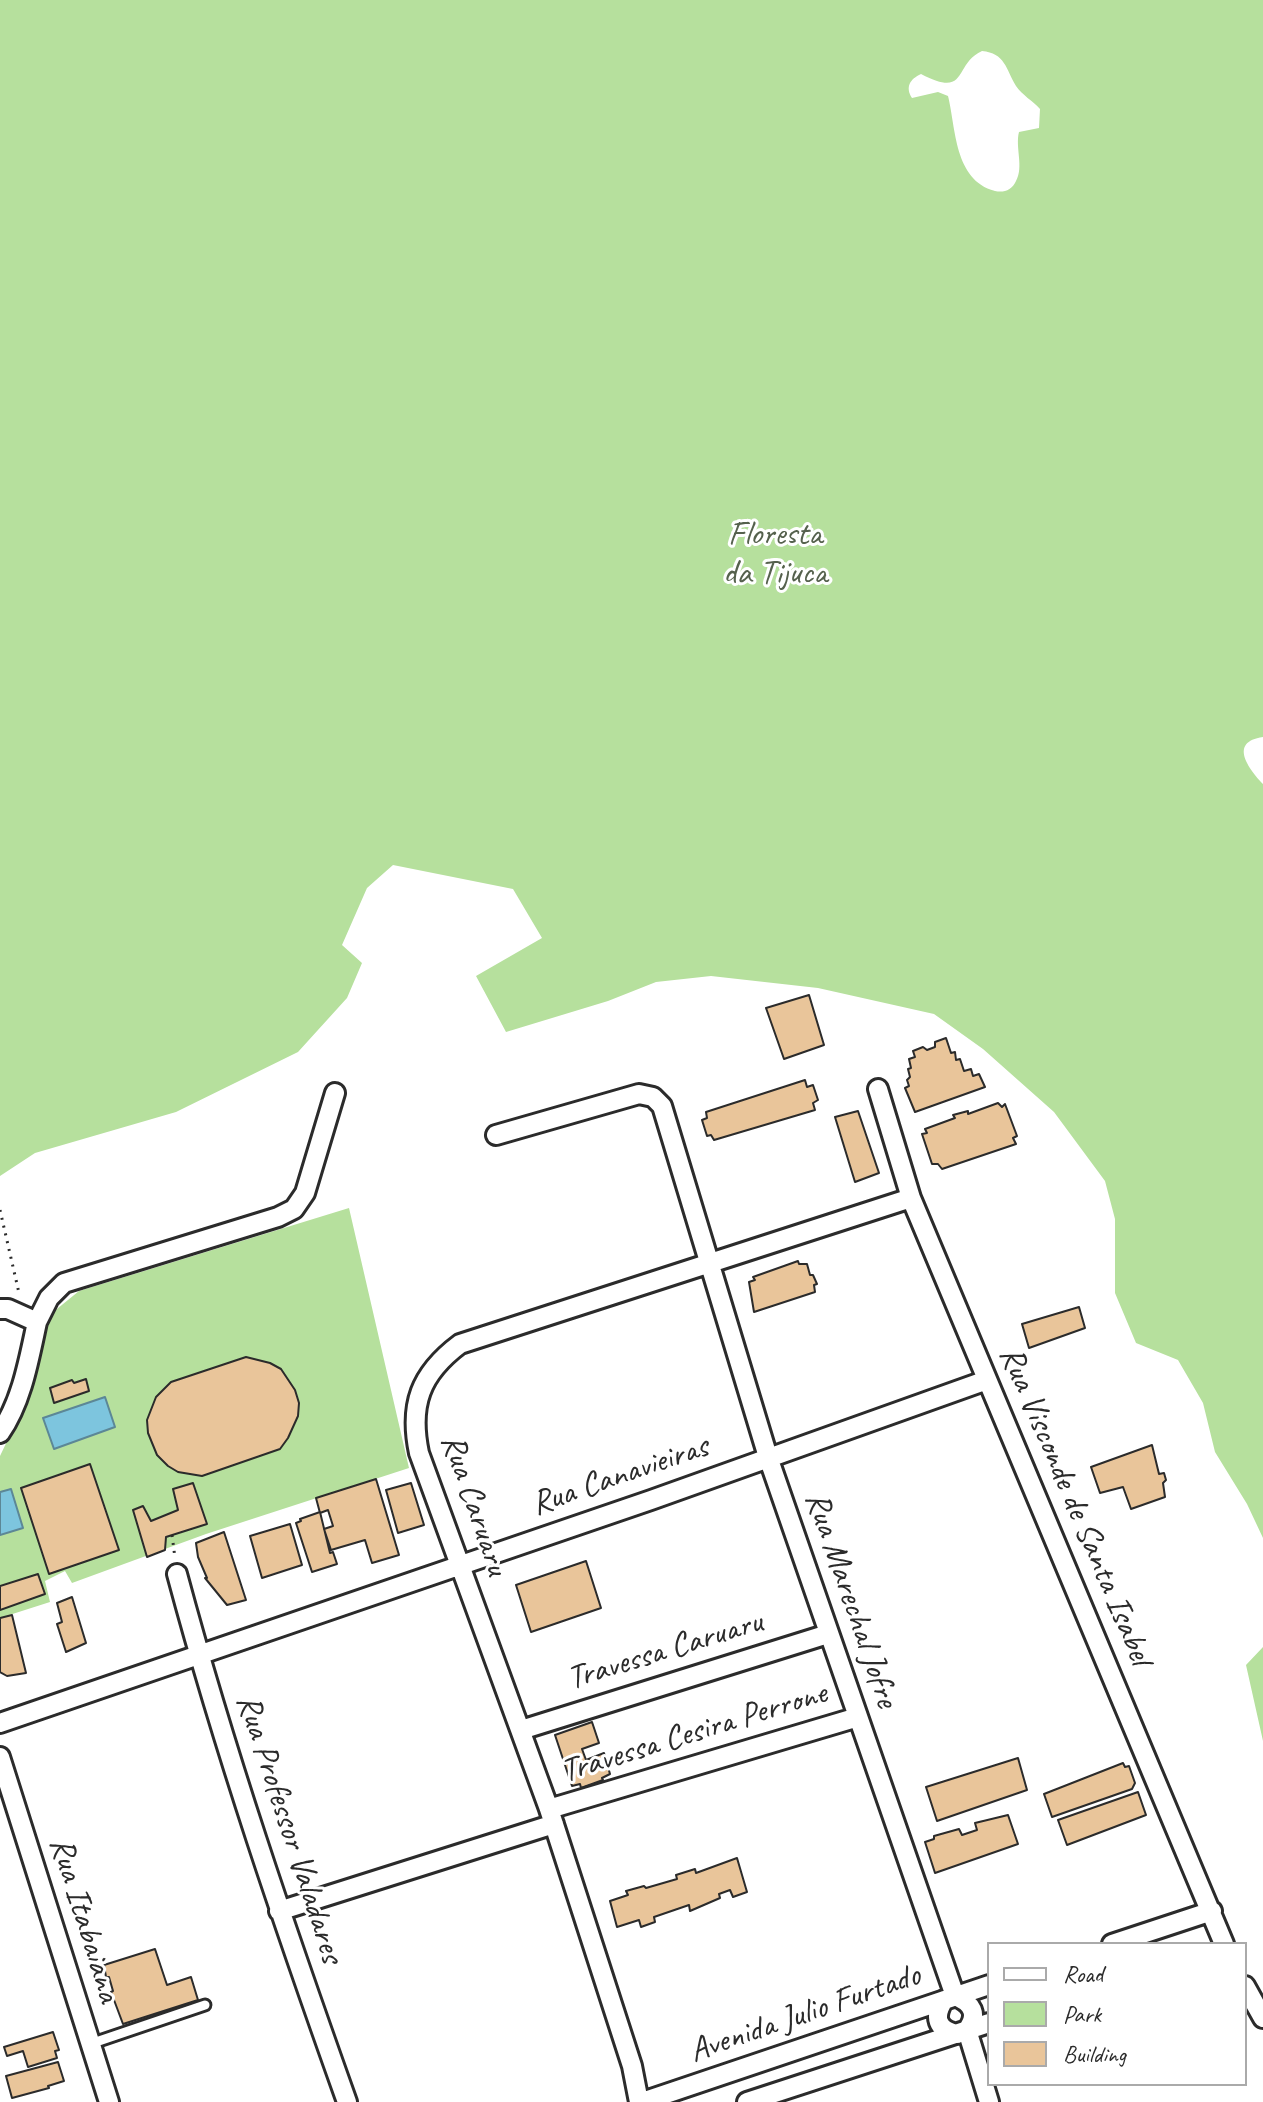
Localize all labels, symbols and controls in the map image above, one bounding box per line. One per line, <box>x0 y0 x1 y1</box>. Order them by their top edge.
park label: Floresta da Tijuca <box>723 515 827 594</box>
street label: Rua Visconde de Santa Isabel <box>989 1341 1161 1671</box>
street label: Rua Canavieiras <box>526 1427 714 1525</box>
street label: Rua Caruaru <box>431 1429 517 1581</box>
street label: Rua Marechal Jofre <box>795 1487 907 1713</box>
street label: Travessa Caruaru <box>562 1602 768 1700</box>
street label: Travessa Cesira Perrone <box>556 1673 832 1793</box>
street label: Rua Professor Valadares <box>226 1690 352 1968</box>
street label: Rua Itabaiana <box>40 1833 128 2007</box>
legend <box>987 1942 1247 2086</box>
street label: Avenida Julio Furtado <box>684 1955 926 2073</box>
text: Road <box>1063 1959 1103 1989</box>
text: Park <box>1063 1999 1101 2029</box>
text: Building <box>1063 2039 1126 2069</box>

